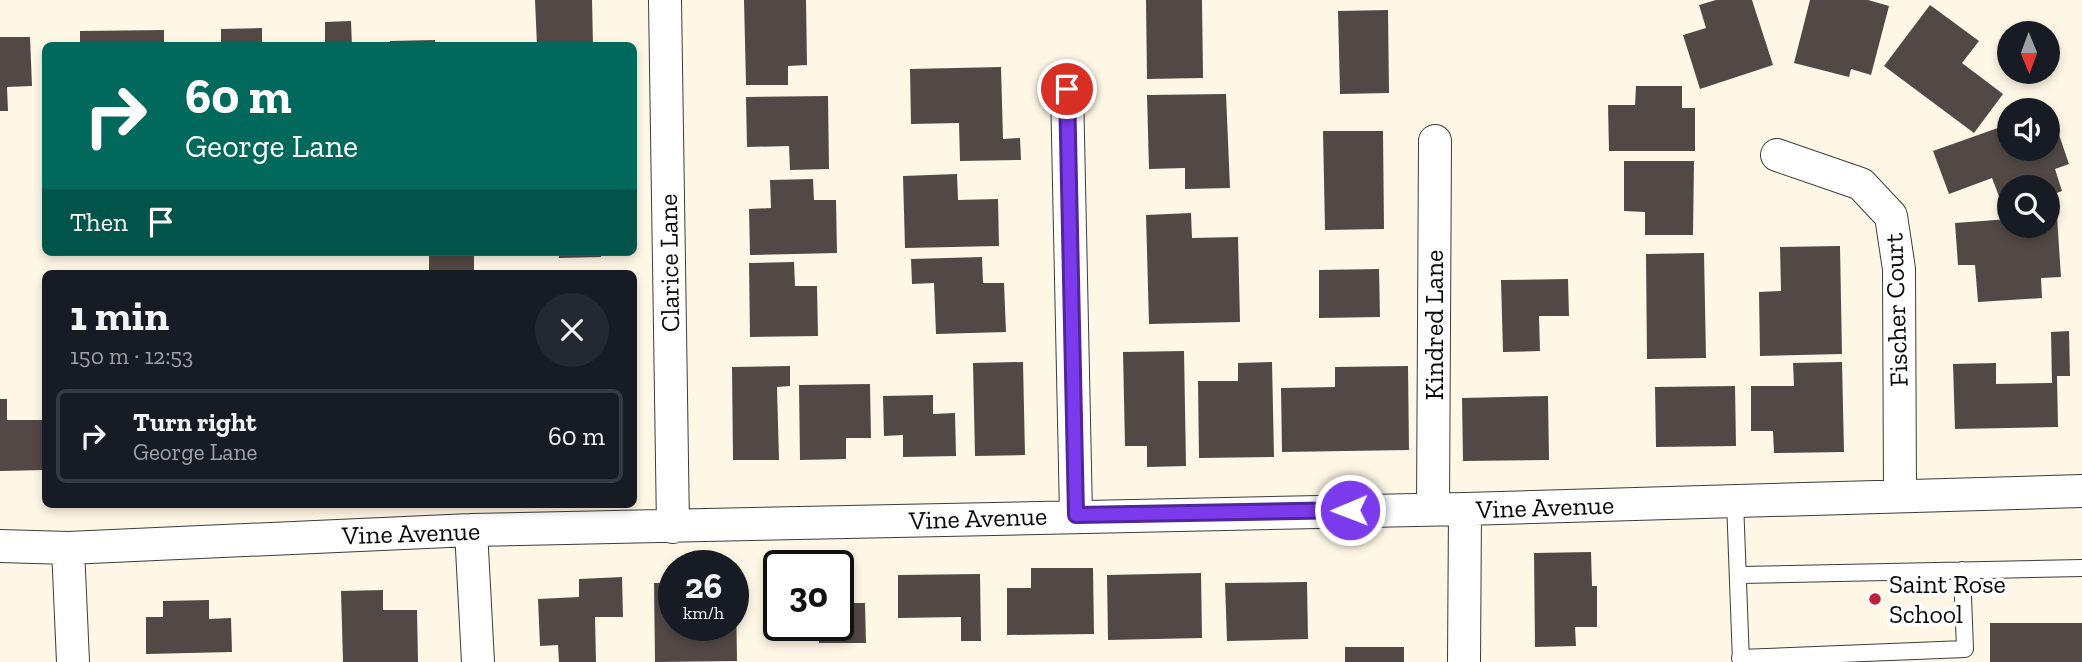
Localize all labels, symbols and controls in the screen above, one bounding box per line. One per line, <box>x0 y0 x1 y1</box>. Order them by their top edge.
north arrow <box>1997 21 2060 84</box>
map controls <box>1997 21 2060 238</box>
pin <box>1037 59 1097 119</box>
text: 60 m <box>185 67 292 126</box>
icon: right <box>70 70 161 161</box>
icon: arrive <box>1048 70 1086 108</box>
button: sound <box>1997 98 2060 161</box>
text: George Lane <box>185 127 358 165</box>
button: search <box>1997 175 2060 238</box>
street label: Clarice Lane <box>652 194 686 332</box>
icon: arrive <box>142 203 180 241</box>
text: Then <box>70 206 128 238</box>
street label: Fischer Court <box>1877 232 1915 387</box>
street label: Kindred Lane <box>1418 250 1450 400</box>
text: 1 min <box>70 290 169 341</box>
button: close <box>535 293 609 367</box>
text: 150 m · 12:53 <box>70 342 193 370</box>
text: Turn right <box>133 406 256 438</box>
icon: right <box>74 417 112 455</box>
text: 60 m <box>548 420 605 452</box>
text: George Lane <box>133 438 257 466</box>
position arrow <box>1313 473 1387 547</box>
street label: Vine Avenue <box>1474 489 1615 525</box>
street label: Vine Avenue <box>907 500 1048 536</box>
street label: Vine Avenue <box>340 515 481 551</box>
speed limit sign: 30 <box>763 550 854 641</box>
text: 26 <box>685 565 722 607</box>
place label: Saint Rose School <box>1889 568 2006 630</box>
marker: Saint Rose School <box>1867 591 1883 607</box>
text: km/h <box>683 602 724 624</box>

